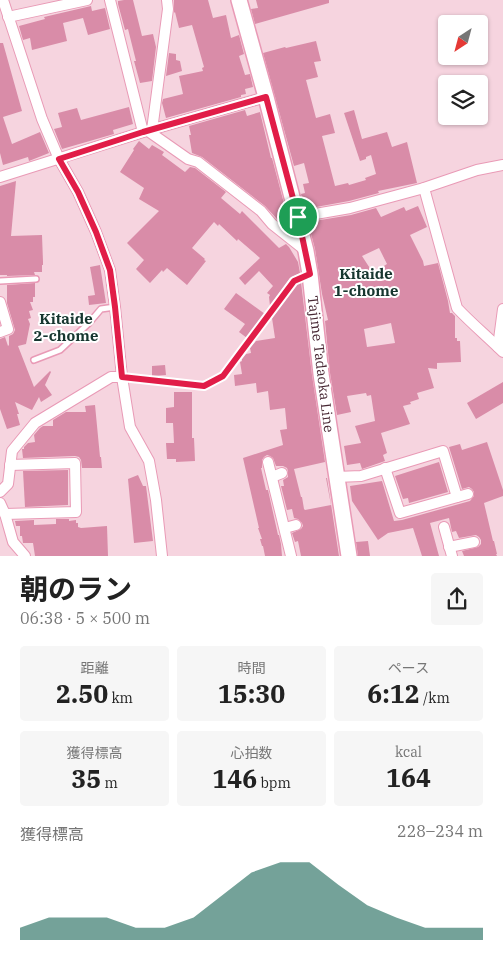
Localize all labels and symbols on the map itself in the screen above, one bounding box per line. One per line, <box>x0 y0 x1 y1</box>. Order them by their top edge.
north arrow <box>438 15 488 65</box>
pin <box>277 196 319 238</box>
district label: Kitaide 1-chome <box>334 264 398 300</box>
street label: Tajime Tadaoka Line <box>304 295 338 433</box>
district label: Kitaide 2-chome <box>34 309 98 345</box>

